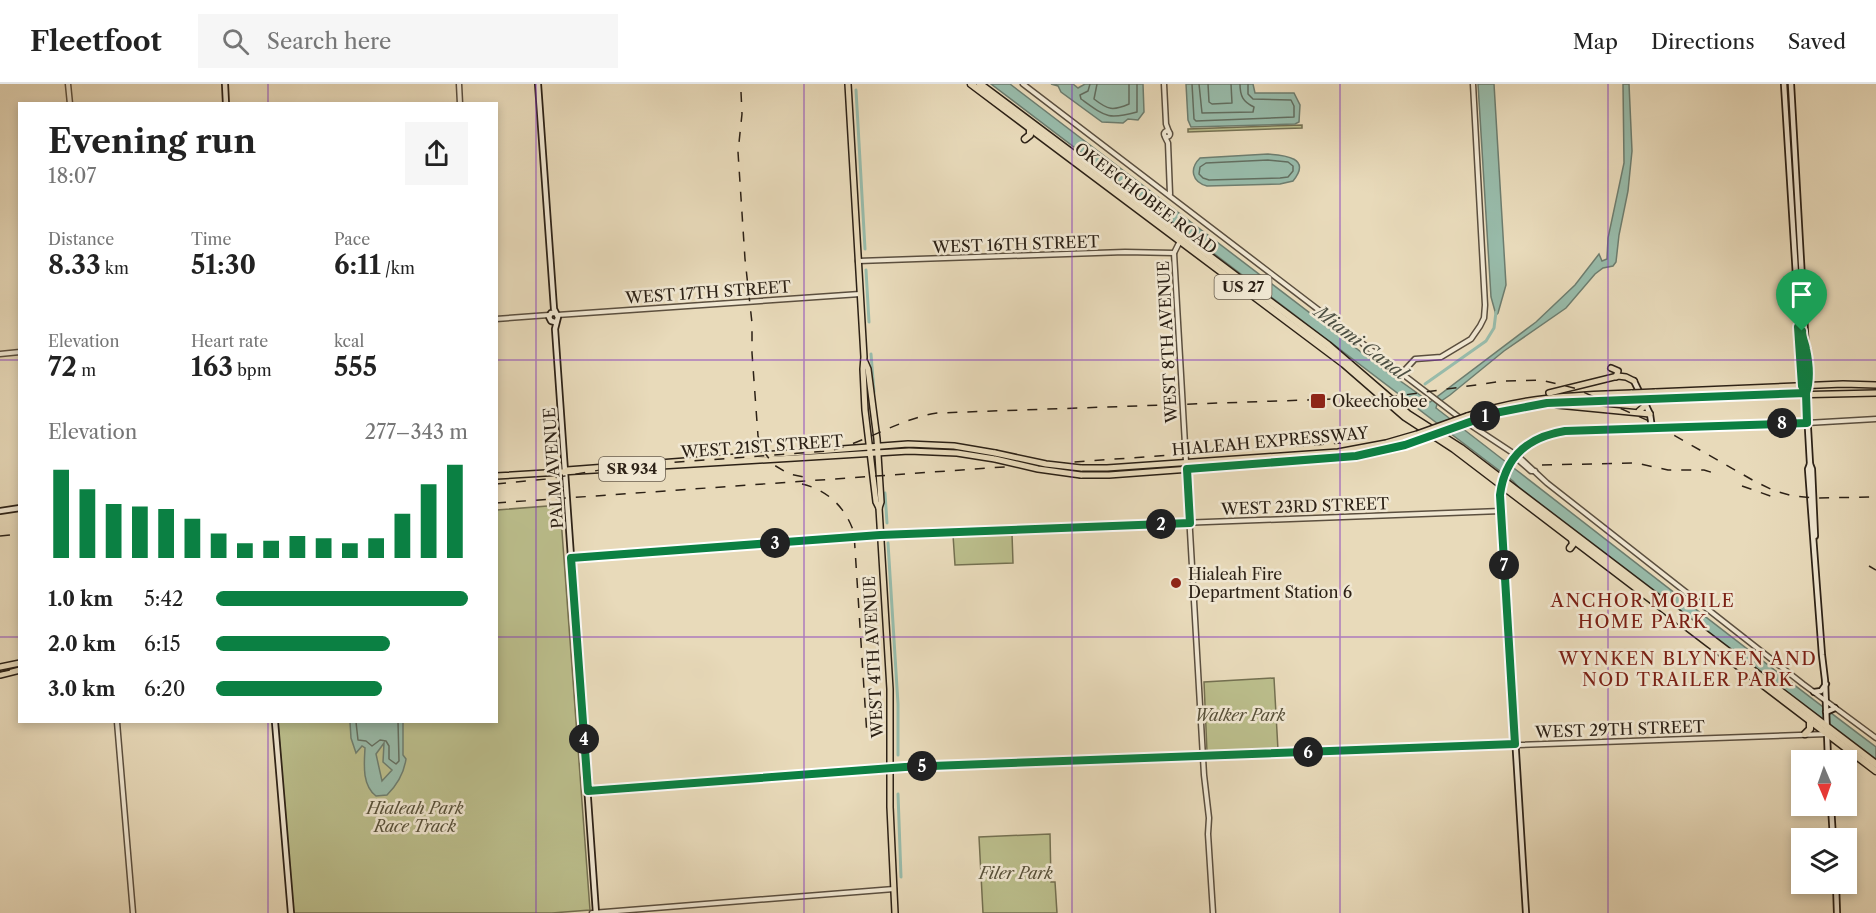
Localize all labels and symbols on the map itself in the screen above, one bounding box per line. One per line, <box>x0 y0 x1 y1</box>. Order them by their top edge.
street label: OKEECHOBEE ROAD <box>1071 138 1221 258</box>
street label: WEST 16TH STREET <box>931 231 1100 257</box>
street label: WEST 8TH AVENUE <box>1153 260 1181 425</box>
pin <box>1776 269 1827 331</box>
road number: US 27 <box>1214 275 1272 299</box>
street label: WEST 17TH STREET <box>624 276 791 308</box>
water label: Miami Canal <box>1309 300 1413 386</box>
place label: Okeechobee <box>1332 391 1428 411</box>
marker: Okeechobee <box>1309 392 1327 410</box>
pin: 1 <box>1470 401 1500 431</box>
street label: PALM AVENUE <box>539 407 567 529</box>
pin: 8 <box>1767 408 1797 438</box>
street label: HIALEAH EXPRESSWAY <box>1171 422 1370 460</box>
street label: WEST 21ST STREET <box>679 430 844 462</box>
road number: SR 934 <box>599 457 665 481</box>
street label: WEST 23RD STREET <box>1220 493 1389 519</box>
pin: 2 <box>1146 509 1176 539</box>
pin: 3 <box>760 528 790 558</box>
pin: 7 <box>1489 550 1519 580</box>
place label: Hialeah Fire Department Station 6 <box>1188 564 1352 602</box>
street label: WEST 4TH AVENUE <box>859 575 887 740</box>
marker: Hialeah Fire Department Station 6 <box>1169 576 1183 590</box>
district label: ANCHOR MOBILE HOME PARK <box>1550 590 1735 633</box>
district label: WYNKEN BLYNKEN AND NOD TRAILER PARK <box>1558 648 1817 691</box>
park label: Walker Park <box>1195 705 1286 725</box>
street label: WEST 29TH STREET <box>1534 716 1705 742</box>
pin: 4 <box>569 724 599 754</box>
pin: 6 <box>1293 737 1323 767</box>
north arrow <box>1791 750 1857 816</box>
pin: 5 <box>907 751 937 781</box>
park label: Hialeah Park Race Track <box>365 798 464 836</box>
park label: Filer Park <box>977 863 1054 883</box>

